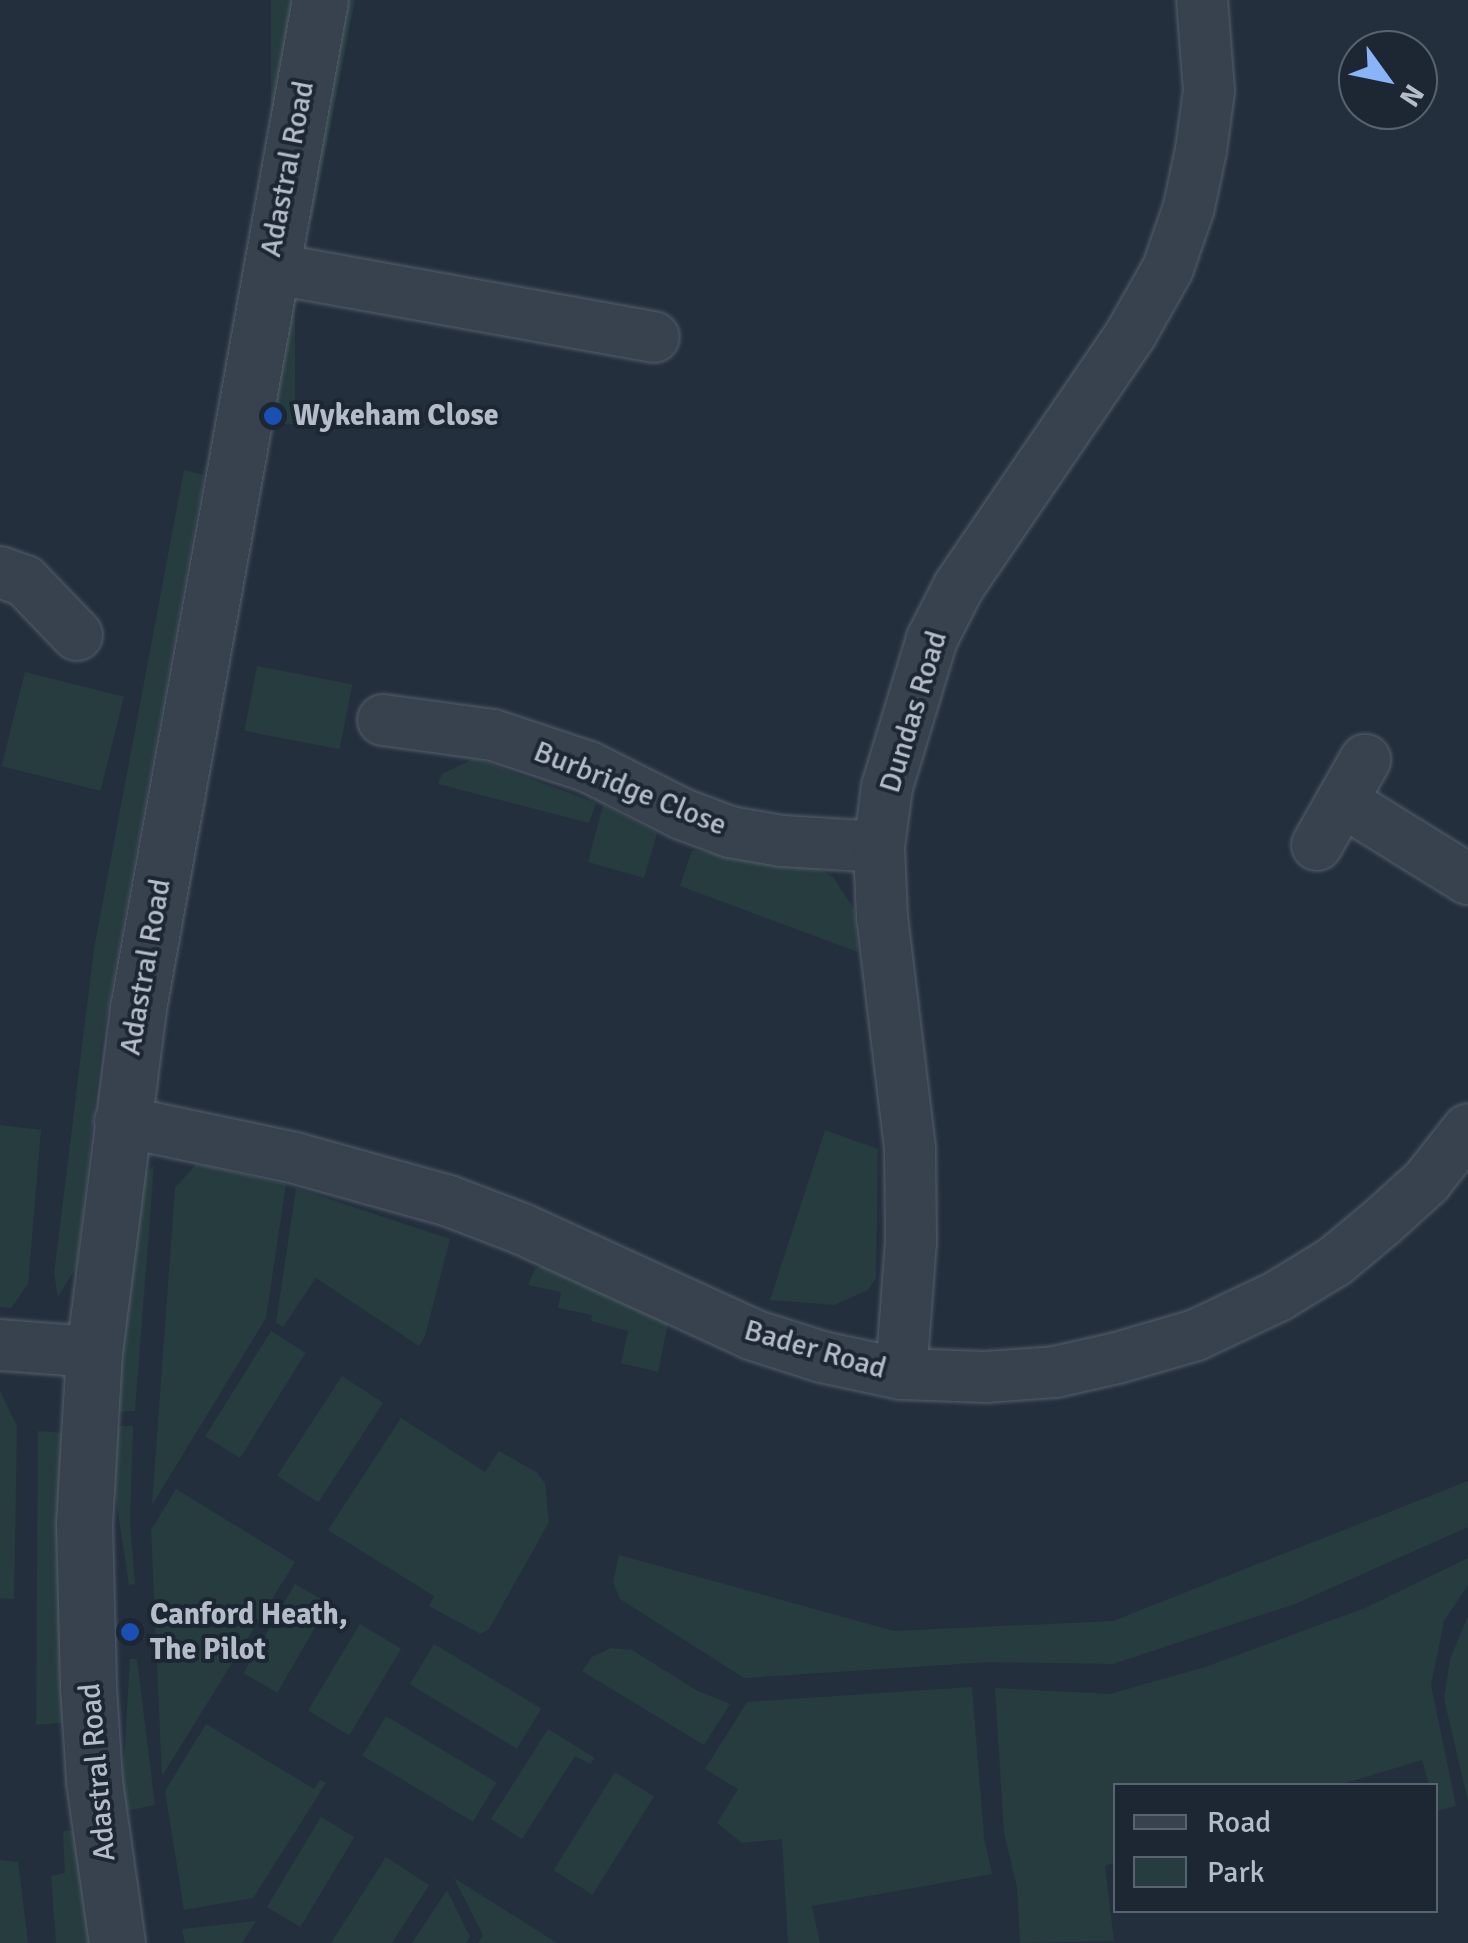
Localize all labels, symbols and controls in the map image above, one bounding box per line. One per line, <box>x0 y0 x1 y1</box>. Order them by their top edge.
north arrow <box>1338 30 1438 130</box>
street label: Adastral Road <box>253 78 323 260</box>
text: N <box>1392 78 1431 113</box>
place label: Wykeham Close <box>293 398 499 434</box>
marker: Wykeham Close <box>262 405 284 427</box>
street label: Dundas Road <box>872 627 956 797</box>
street label: Burbridge Close <box>528 734 732 844</box>
street label: Adastral Road <box>113 876 179 1058</box>
street label: Bader Road <box>740 1313 890 1387</box>
place label: Canford Heath, The Pilot <box>150 1597 348 1668</box>
marker: Canford Heath, The Pilot <box>119 1621 141 1643</box>
street label: Adastral Road <box>72 1682 124 1862</box>
legend <box>1113 1783 1438 1913</box>
text: Road <box>1207 1804 1271 1841</box>
text: Park <box>1207 1854 1265 1891</box>

